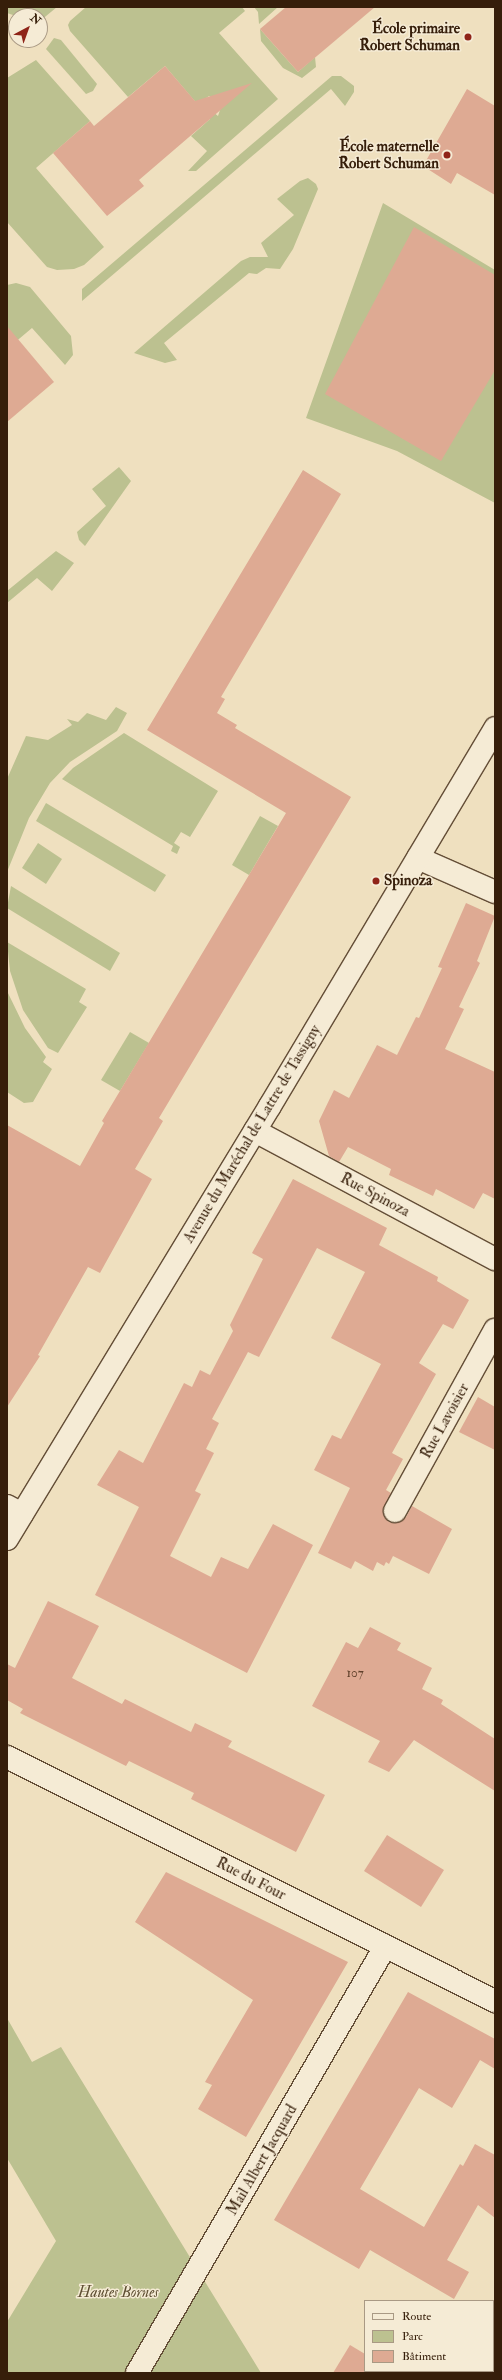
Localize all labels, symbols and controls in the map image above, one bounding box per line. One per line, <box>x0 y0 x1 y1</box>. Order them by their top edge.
north arrow <box>8 8 48 48</box>
text: N <box>28 11 44 27</box>
place label: École primaire Robert Schuman <box>360 19 460 54</box>
marker: École primaire Robert Schuman <box>463 32 473 42</box>
place label: École maternelle Robert Schuman <box>339 137 439 172</box>
marker: École maternelle Robert Schuman <box>442 150 452 160</box>
place label: Spinoza <box>384 872 432 890</box>
marker: Spinoza <box>371 876 381 886</box>
street label: Avenue du Maréchal de Lattre de Tassigny <box>180 1022 324 1246</box>
street label: Rue Spinoza <box>337 1169 413 1221</box>
street label: Rue Lavoisier <box>417 1380 473 1462</box>
house number: 107 <box>346 1665 364 1681</box>
street label: Rue du Four <box>213 1854 289 1904</box>
street label: Mail Albert Jacquard <box>223 2102 301 2218</box>
park label: Hautes Bornes <box>78 2284 158 2302</box>
legend <box>364 2300 494 2372</box>
text: Route <box>402 2309 431 2324</box>
text: Parc <box>402 2329 423 2344</box>
text: Bâtiment <box>402 2349 446 2364</box>

